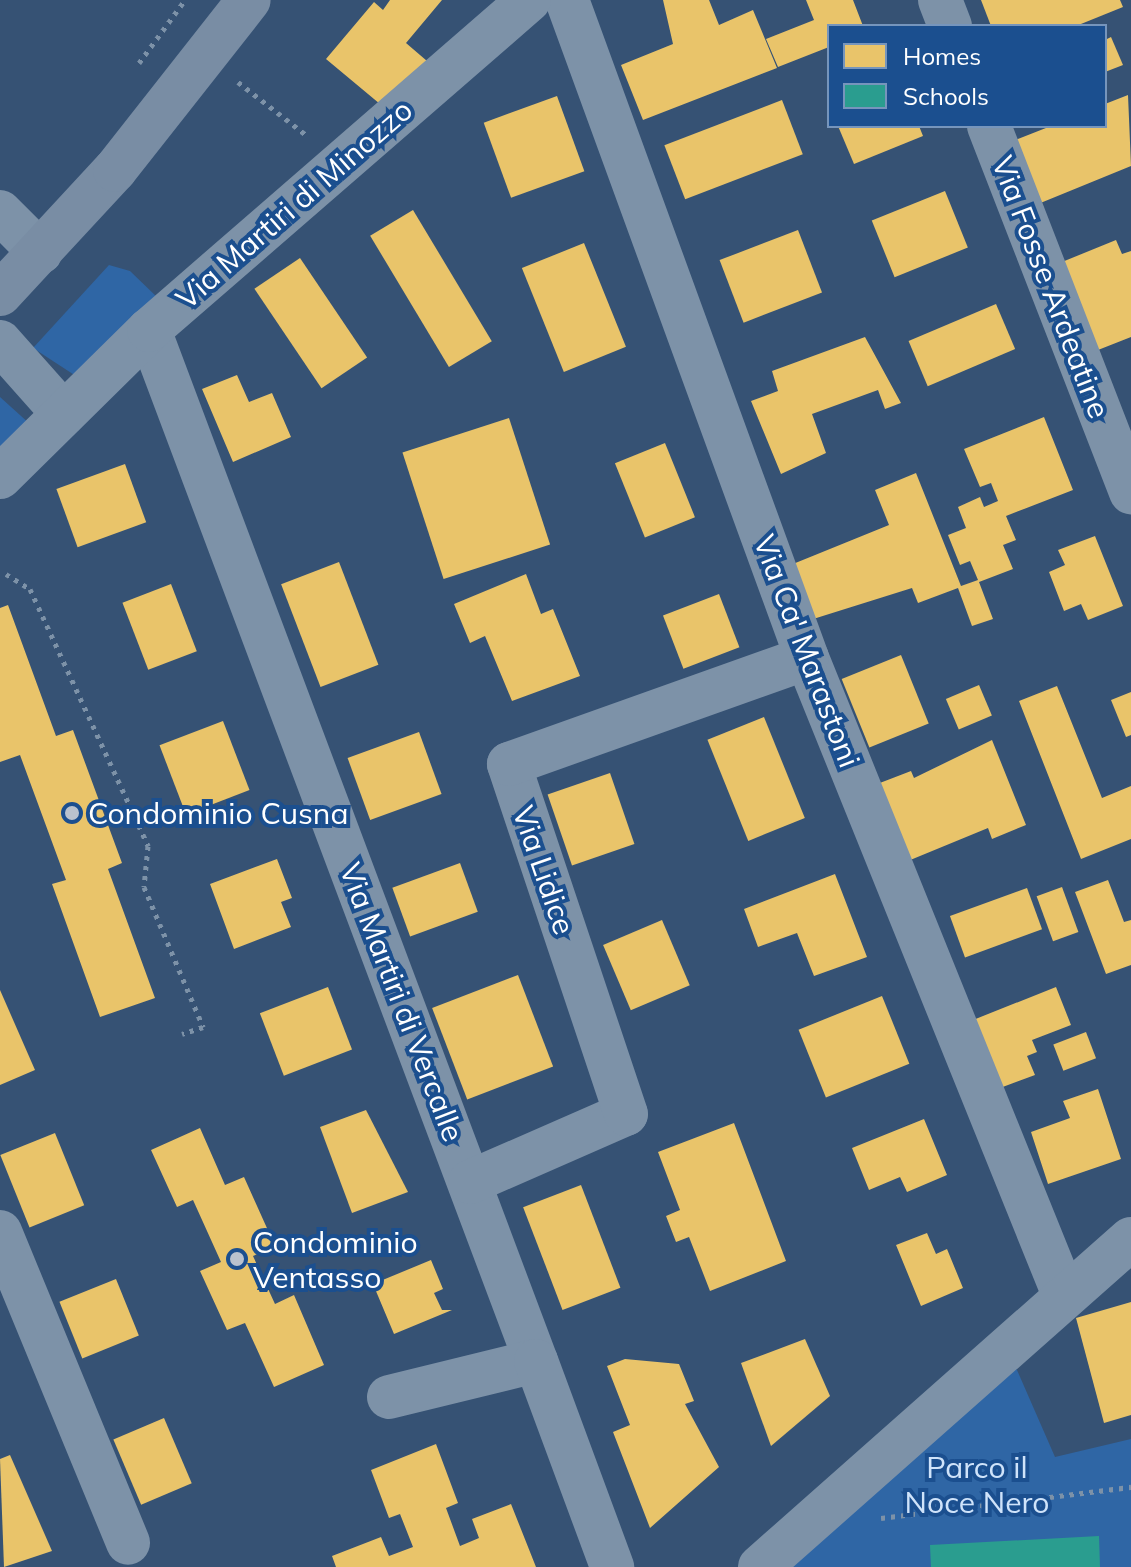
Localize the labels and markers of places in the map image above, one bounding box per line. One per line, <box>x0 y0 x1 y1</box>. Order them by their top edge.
place label: Condominio Cusna <box>88 795 348 831</box>
marker: Condominio Cusna <box>63 804 81 822</box>
place label: Condominio Ventasso <box>253 1224 418 1294</box>
marker: Condominio Ventasso <box>228 1250 246 1268</box>

